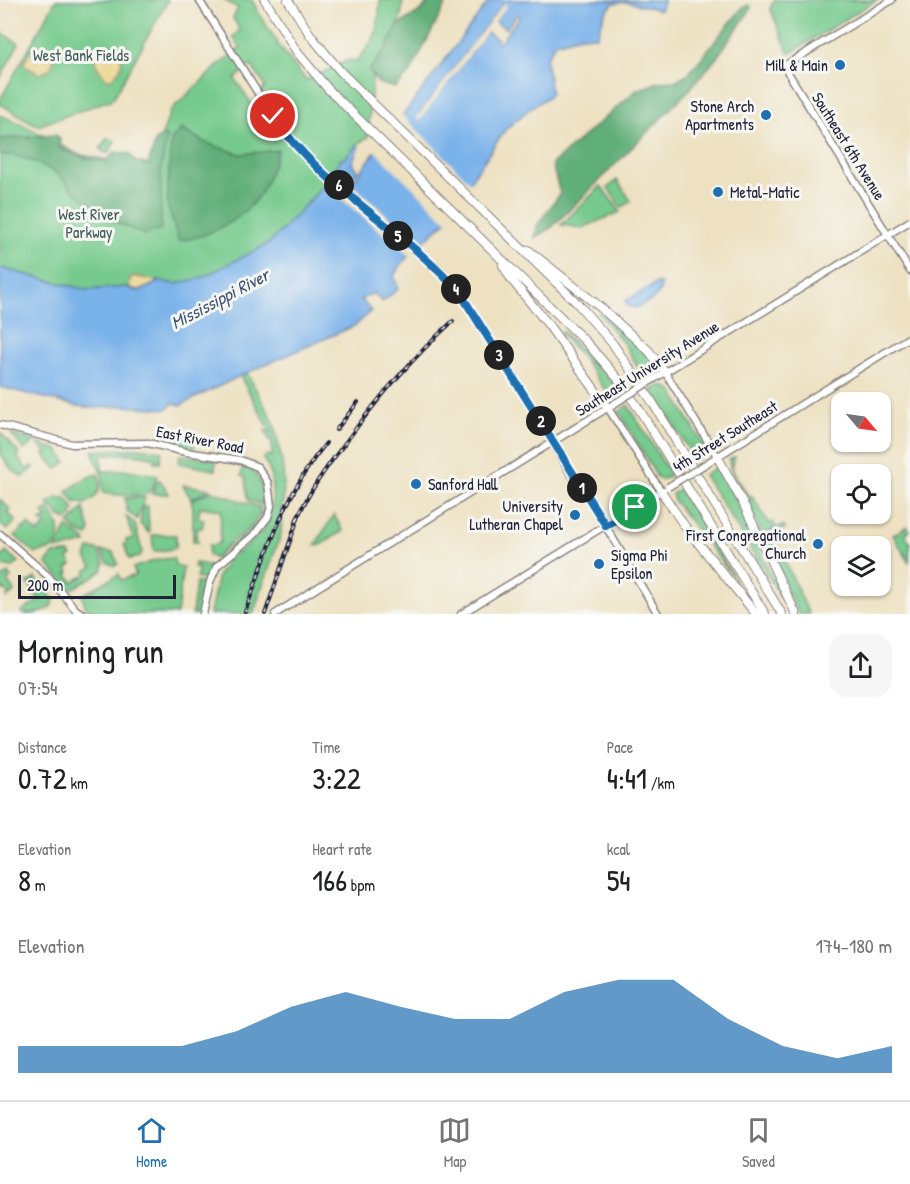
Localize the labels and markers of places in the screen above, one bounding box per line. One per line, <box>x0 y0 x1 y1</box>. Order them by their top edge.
place label: Mill & Main <box>766 54 828 76</box>
marker: Mill & Main <box>833 58 847 72</box>
pin <box>247 90 298 141</box>
place label: Stone Arch Apartments <box>685 95 754 135</box>
marker: Stone Arch Apartments <box>759 108 773 122</box>
pin: 6 <box>324 170 354 200</box>
place label: Metal-Matic <box>730 181 800 203</box>
marker: Metal-Matic <box>711 185 725 199</box>
pin: 5 <box>383 221 413 251</box>
pin: 4 <box>441 274 471 304</box>
pin: 3 <box>484 340 514 370</box>
pin: 2 <box>526 406 556 436</box>
place label: Sanford Hall <box>428 473 498 495</box>
pin: 1 <box>567 473 597 503</box>
marker: Sanford Hall <box>409 477 423 491</box>
pin <box>609 481 660 532</box>
place label: University Lutheran Chapel <box>469 495 564 535</box>
marker: University Lutheran Chapel <box>568 508 582 522</box>
place label: First Congregational Church <box>685 524 807 564</box>
marker: First Congregational Church <box>811 537 825 551</box>
place label: Sigma Phi Epsilon <box>611 544 668 584</box>
marker: Sigma Phi Epsilon <box>592 557 606 571</box>

